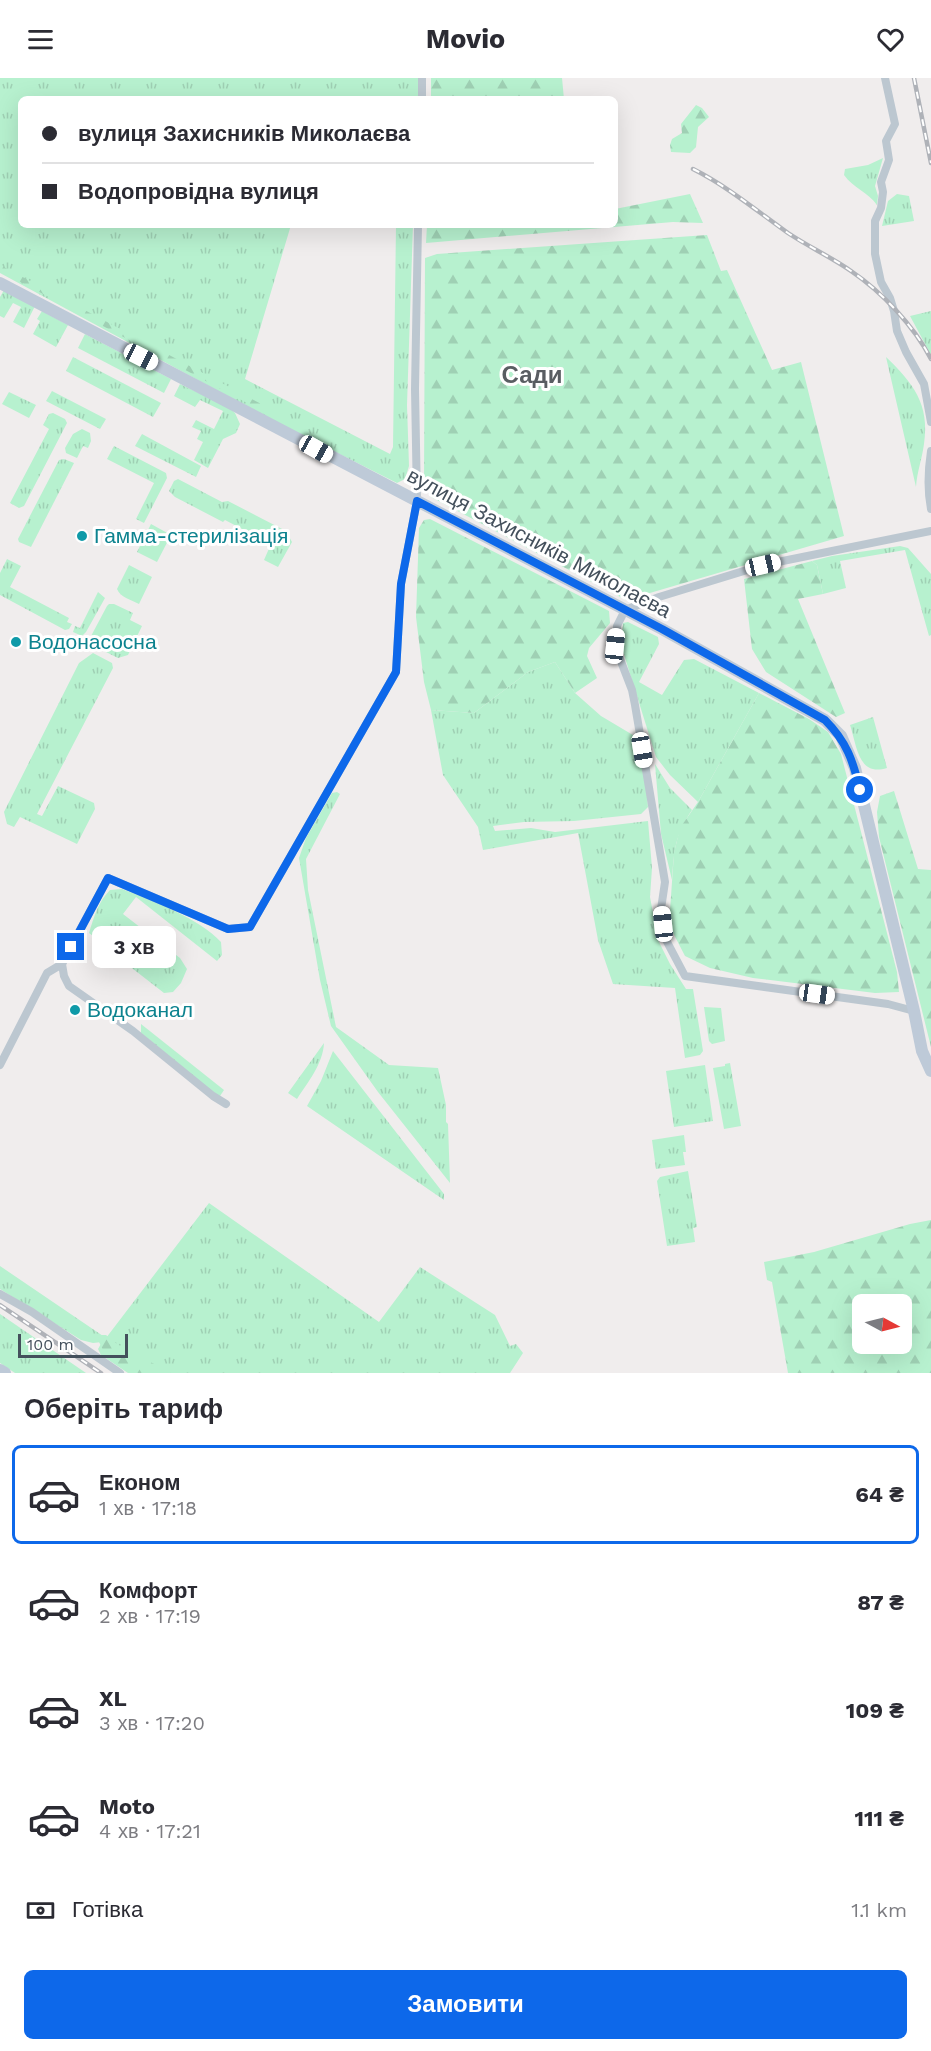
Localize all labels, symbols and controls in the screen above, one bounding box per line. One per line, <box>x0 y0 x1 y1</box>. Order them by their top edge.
icon: menu <box>24 23 57 56</box>
text: Movio <box>426 23 505 55</box>
icon: heart <box>874 23 907 56</box>
text: вулиця Захисників Миколаєва <box>78 121 410 146</box>
text: Водопровідна вулиця <box>78 179 319 204</box>
car <box>121 341 161 373</box>
district label: Сади <box>502 361 562 389</box>
car <box>296 432 336 466</box>
street label: вулиця Захисників Миколаєва <box>403 462 676 623</box>
place label: Гамма-стерилізація <box>94 523 288 548</box>
marker: Гамма-стерилізація <box>75 529 89 543</box>
car <box>743 552 783 578</box>
car <box>604 627 626 665</box>
place label: Водонасосна <box>28 629 157 654</box>
marker: Водонасосна <box>9 635 23 649</box>
car <box>630 731 654 769</box>
route start <box>846 776 873 803</box>
car <box>652 905 674 943</box>
callout: 3 хв <box>92 926 176 968</box>
route end <box>57 933 84 960</box>
text: 3 хв <box>114 935 155 959</box>
car <box>798 983 836 1005</box>
place label: Водоканал <box>87 997 193 1022</box>
marker: Водоканал <box>68 1003 82 1017</box>
north arrow <box>852 1294 912 1354</box>
map controls <box>852 1294 912 1354</box>
scale bar <box>18 1331 128 1358</box>
text: 100 m <box>27 1335 74 1354</box>
text: Оберіть тариф <box>24 1393 223 1425</box>
icon: car <box>27 1468 81 1522</box>
text: Економ <box>99 1470 181 1495</box>
text: 64 ₴ <box>855 1482 904 1507</box>
text: 1 хв · 17:18 <box>99 1496 197 1520</box>
icon: car <box>27 1576 81 1630</box>
text: Комфорт <box>99 1578 198 1603</box>
text: 87 ₴ <box>857 1590 904 1615</box>
text: 2 хв · 17:19 <box>99 1604 201 1628</box>
icon: car <box>27 1684 81 1738</box>
text: XL <box>99 1686 127 1711</box>
text: 109 ₴ <box>846 1698 904 1723</box>
text: 3 хв · 17:20 <box>99 1711 205 1735</box>
icon: car <box>27 1792 81 1846</box>
text: Moto <box>99 1794 155 1819</box>
text: 111 ₴ <box>855 1806 904 1831</box>
text: 4 хв · 17:21 <box>99 1819 201 1843</box>
icon: cash <box>24 1894 57 1927</box>
text: Готівка <box>72 1897 143 1922</box>
text: 1.1 km <box>851 1898 907 1922</box>
button: Замовити <box>24 1970 907 2039</box>

